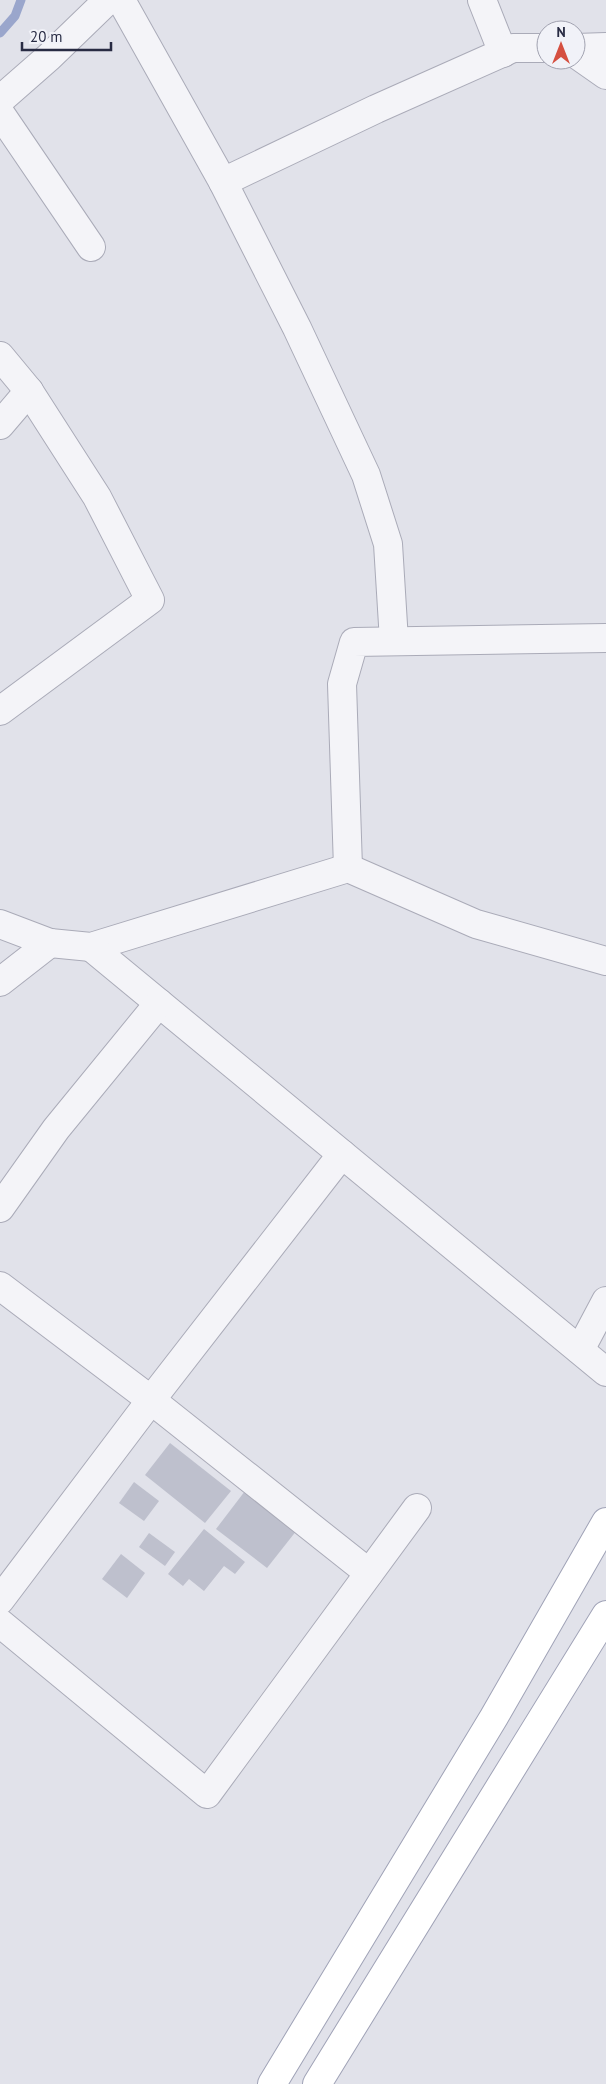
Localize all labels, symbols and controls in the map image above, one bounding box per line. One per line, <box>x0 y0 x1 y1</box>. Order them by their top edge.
scale bar <box>22 20 111 52</box>
north arrow <box>536 20 586 70</box>
text: N <box>556 23 566 41</box>
text: 20 m <box>30 27 63 46</box>

